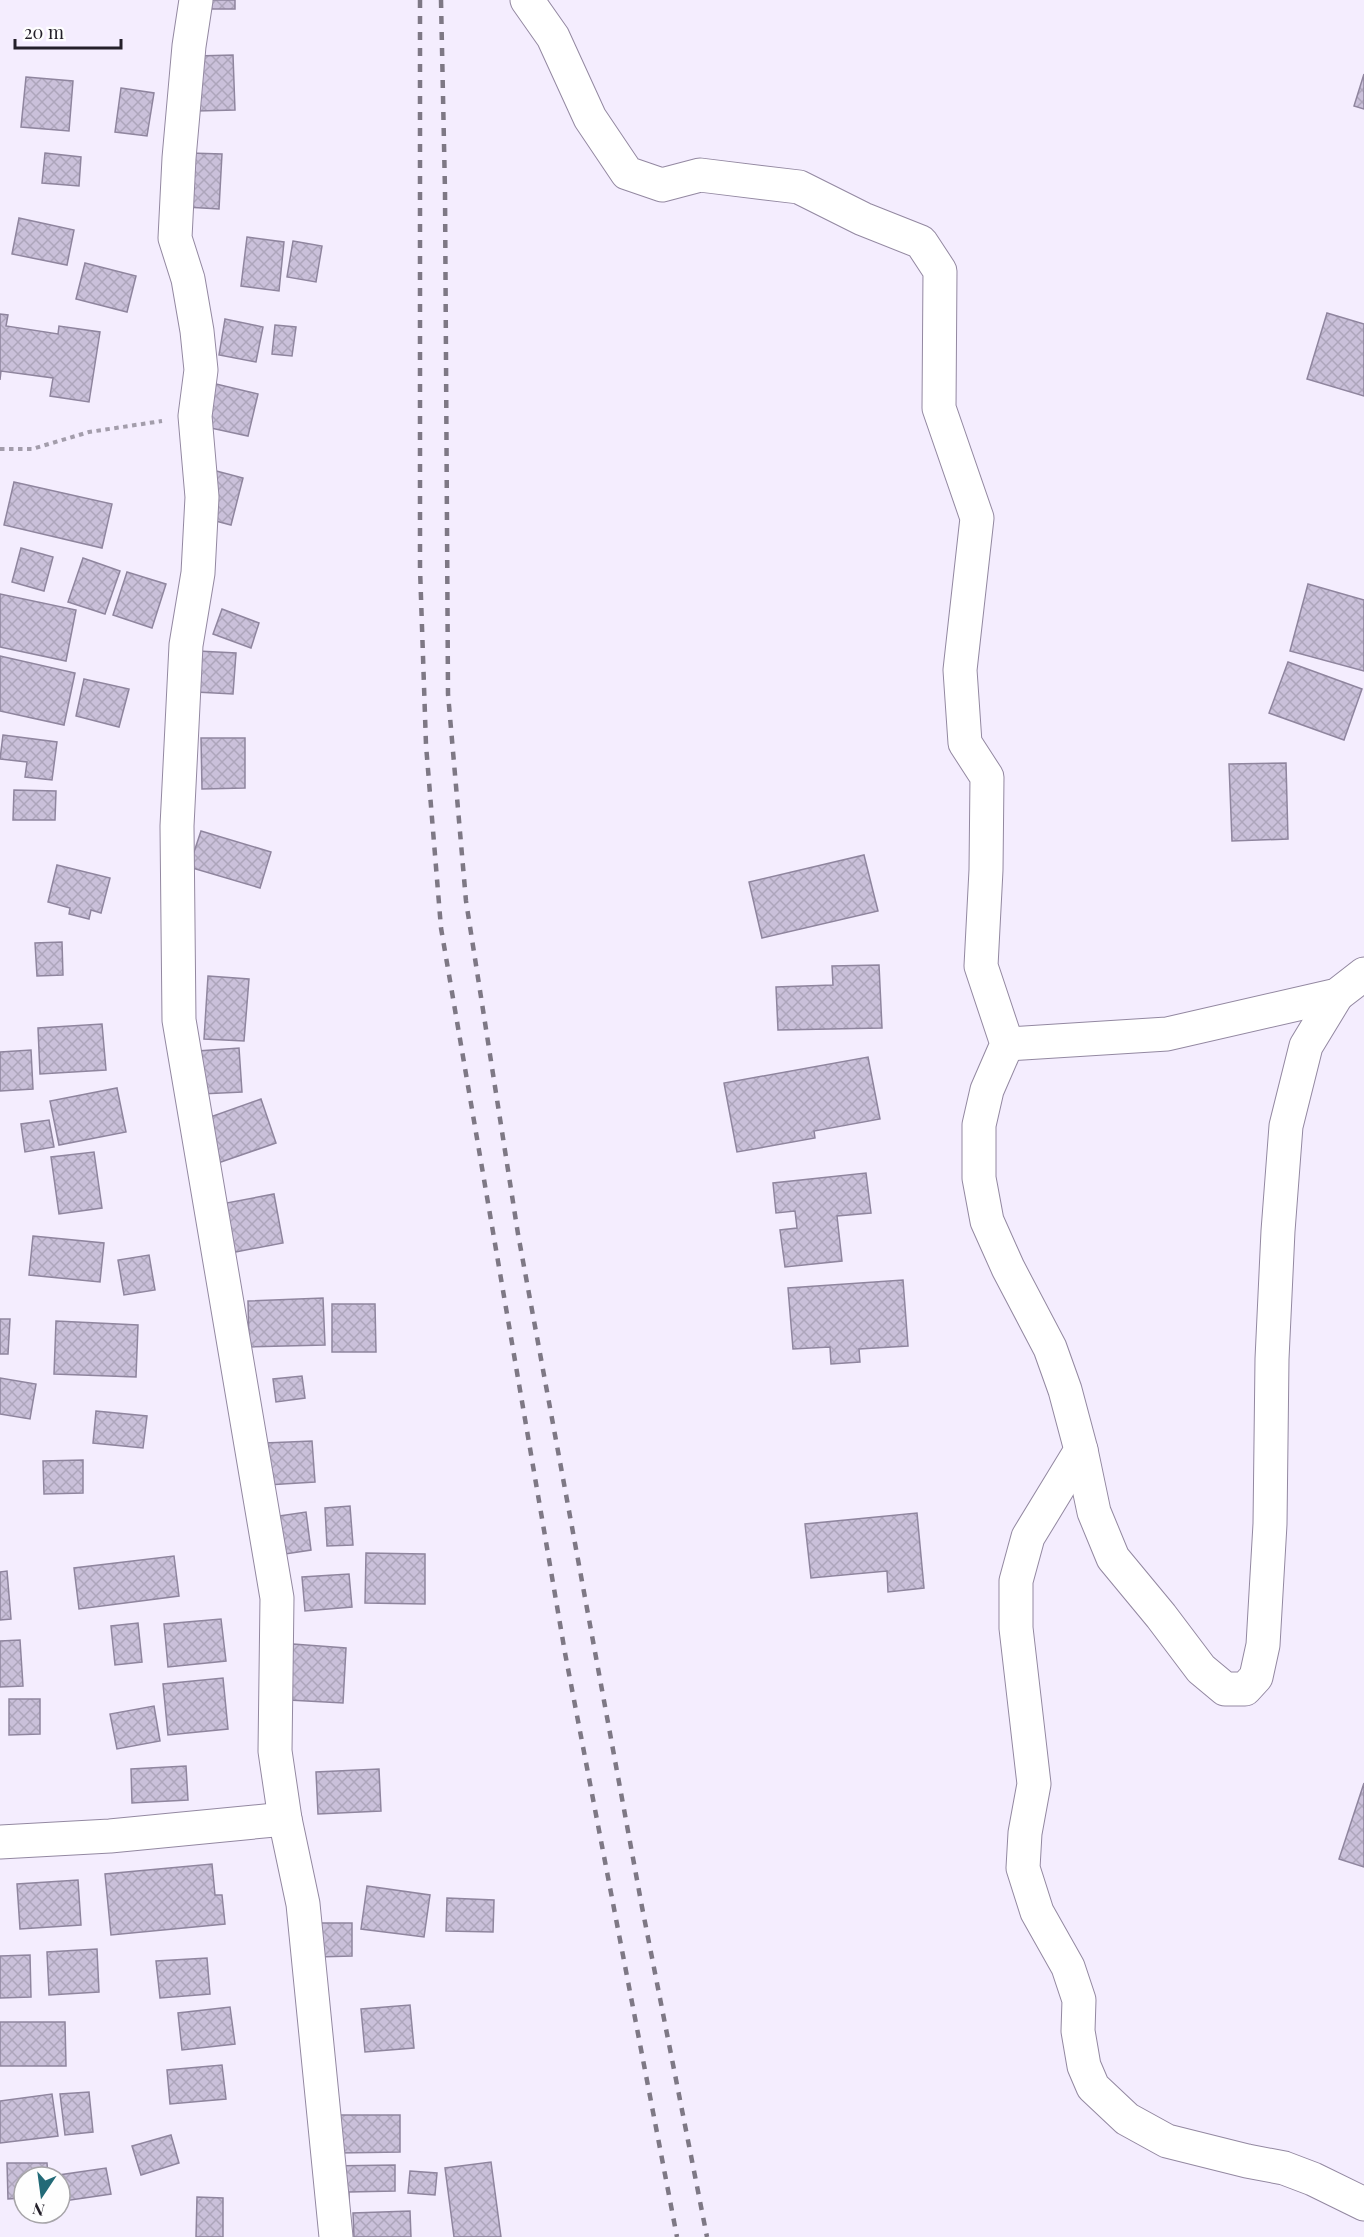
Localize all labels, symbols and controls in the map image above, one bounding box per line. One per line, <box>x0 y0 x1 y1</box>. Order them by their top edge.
scale bar <box>15 12 122 50</box>
text: 20 m <box>24 20 64 44</box>
north arrow <box>12 2165 72 2225</box>
text: N <box>30 2198 47 2222</box>

